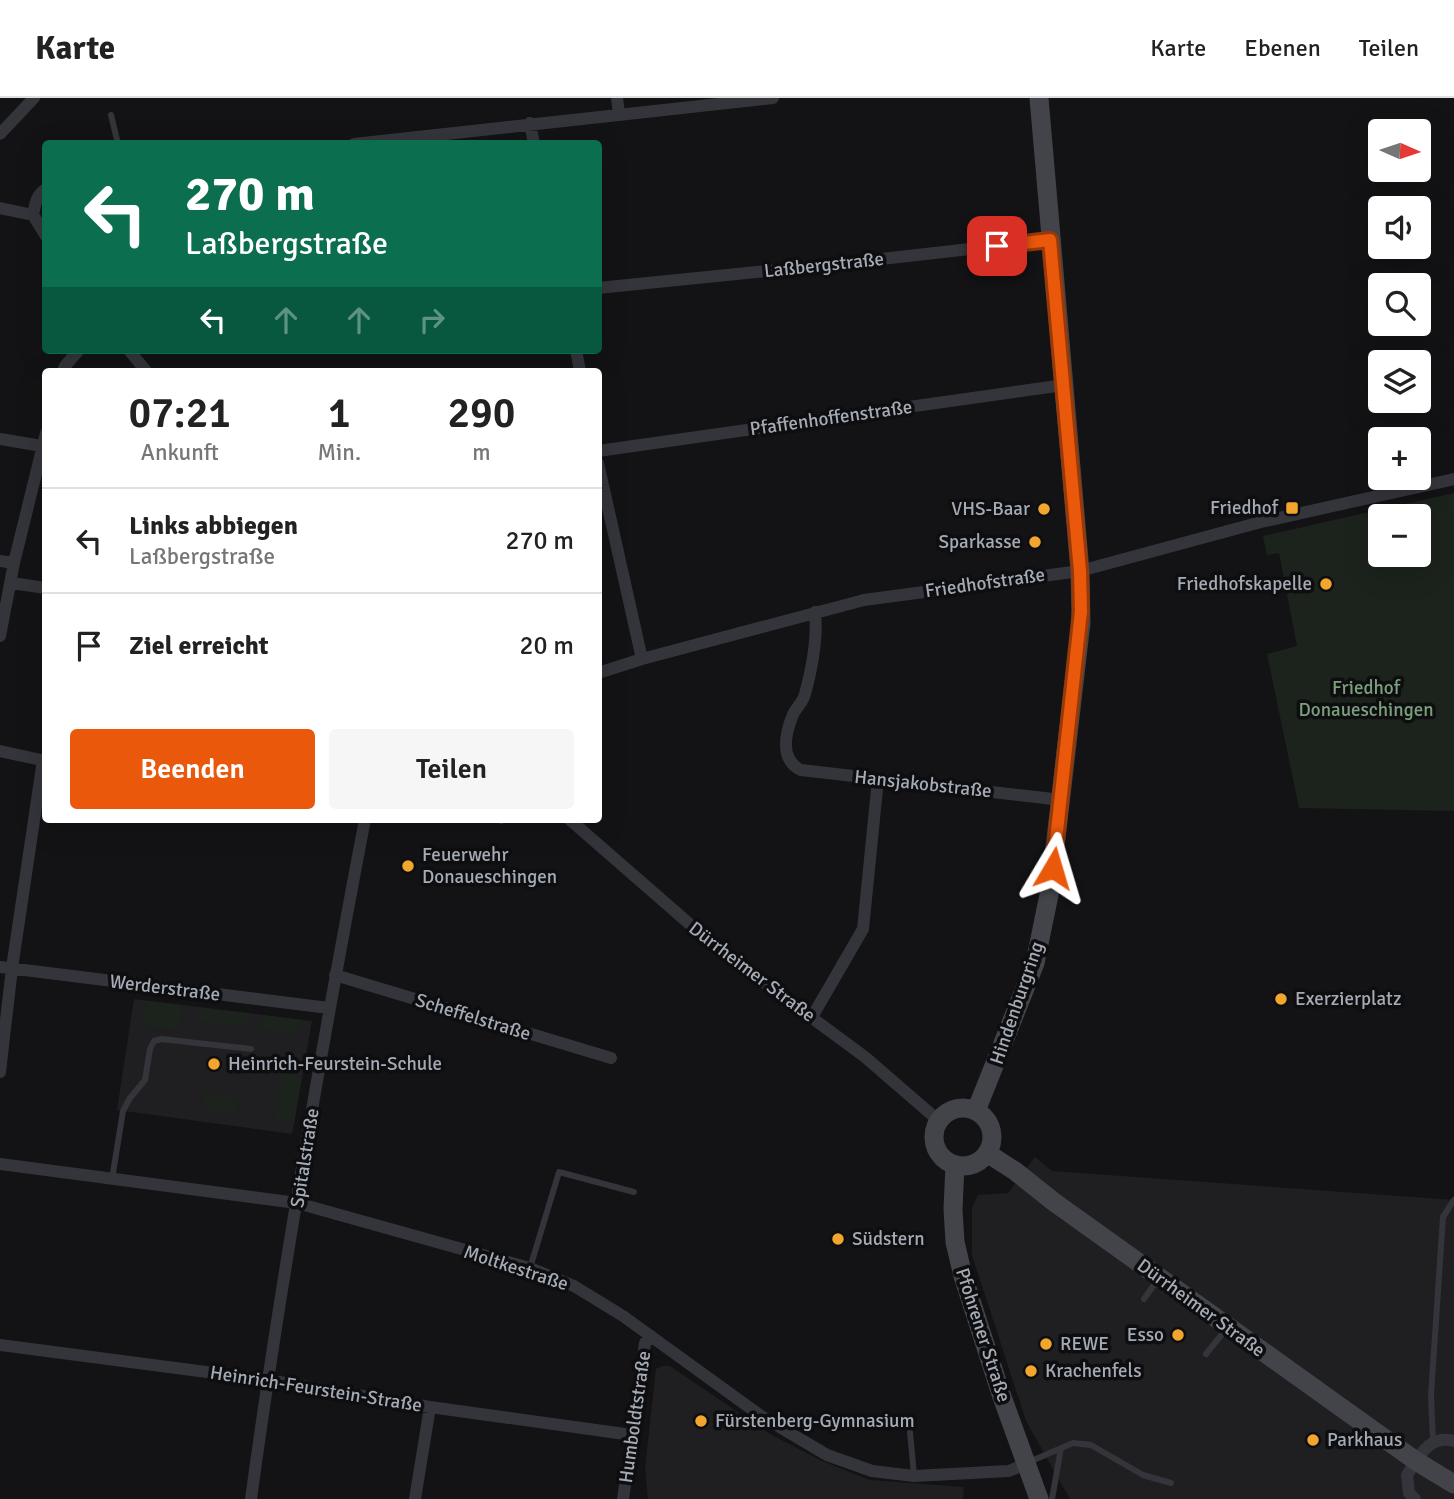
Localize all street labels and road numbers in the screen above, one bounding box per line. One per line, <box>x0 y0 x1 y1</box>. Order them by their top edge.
street label: Laßbergstraße <box>763 247 885 283</box>
street label: Pfaffenhoffenstraße <box>748 395 914 441</box>
street label: Friedhofstraße <box>923 563 1047 603</box>
street label: Hansjakobstraße <box>853 765 993 803</box>
street label: Dürrheimer Straße <box>684 916 820 1028</box>
street label: Hindenburgring <box>985 938 1049 1068</box>
street label: Werderstraße <box>108 969 222 1007</box>
street label: Scheffelstraße <box>412 988 534 1046</box>
street label: Spitalstraße <box>285 1107 325 1209</box>
street label: Moltkestraße <box>461 1240 571 1296</box>
street label: Dürrheimer Straße <box>1132 1253 1270 1363</box>
street label: Pfohrener Straße <box>950 1265 1016 1405</box>
street label: Humboldtstraße <box>614 1349 656 1485</box>
street label: Heinrich-Feurstein-Straße <box>208 1360 424 1418</box>

